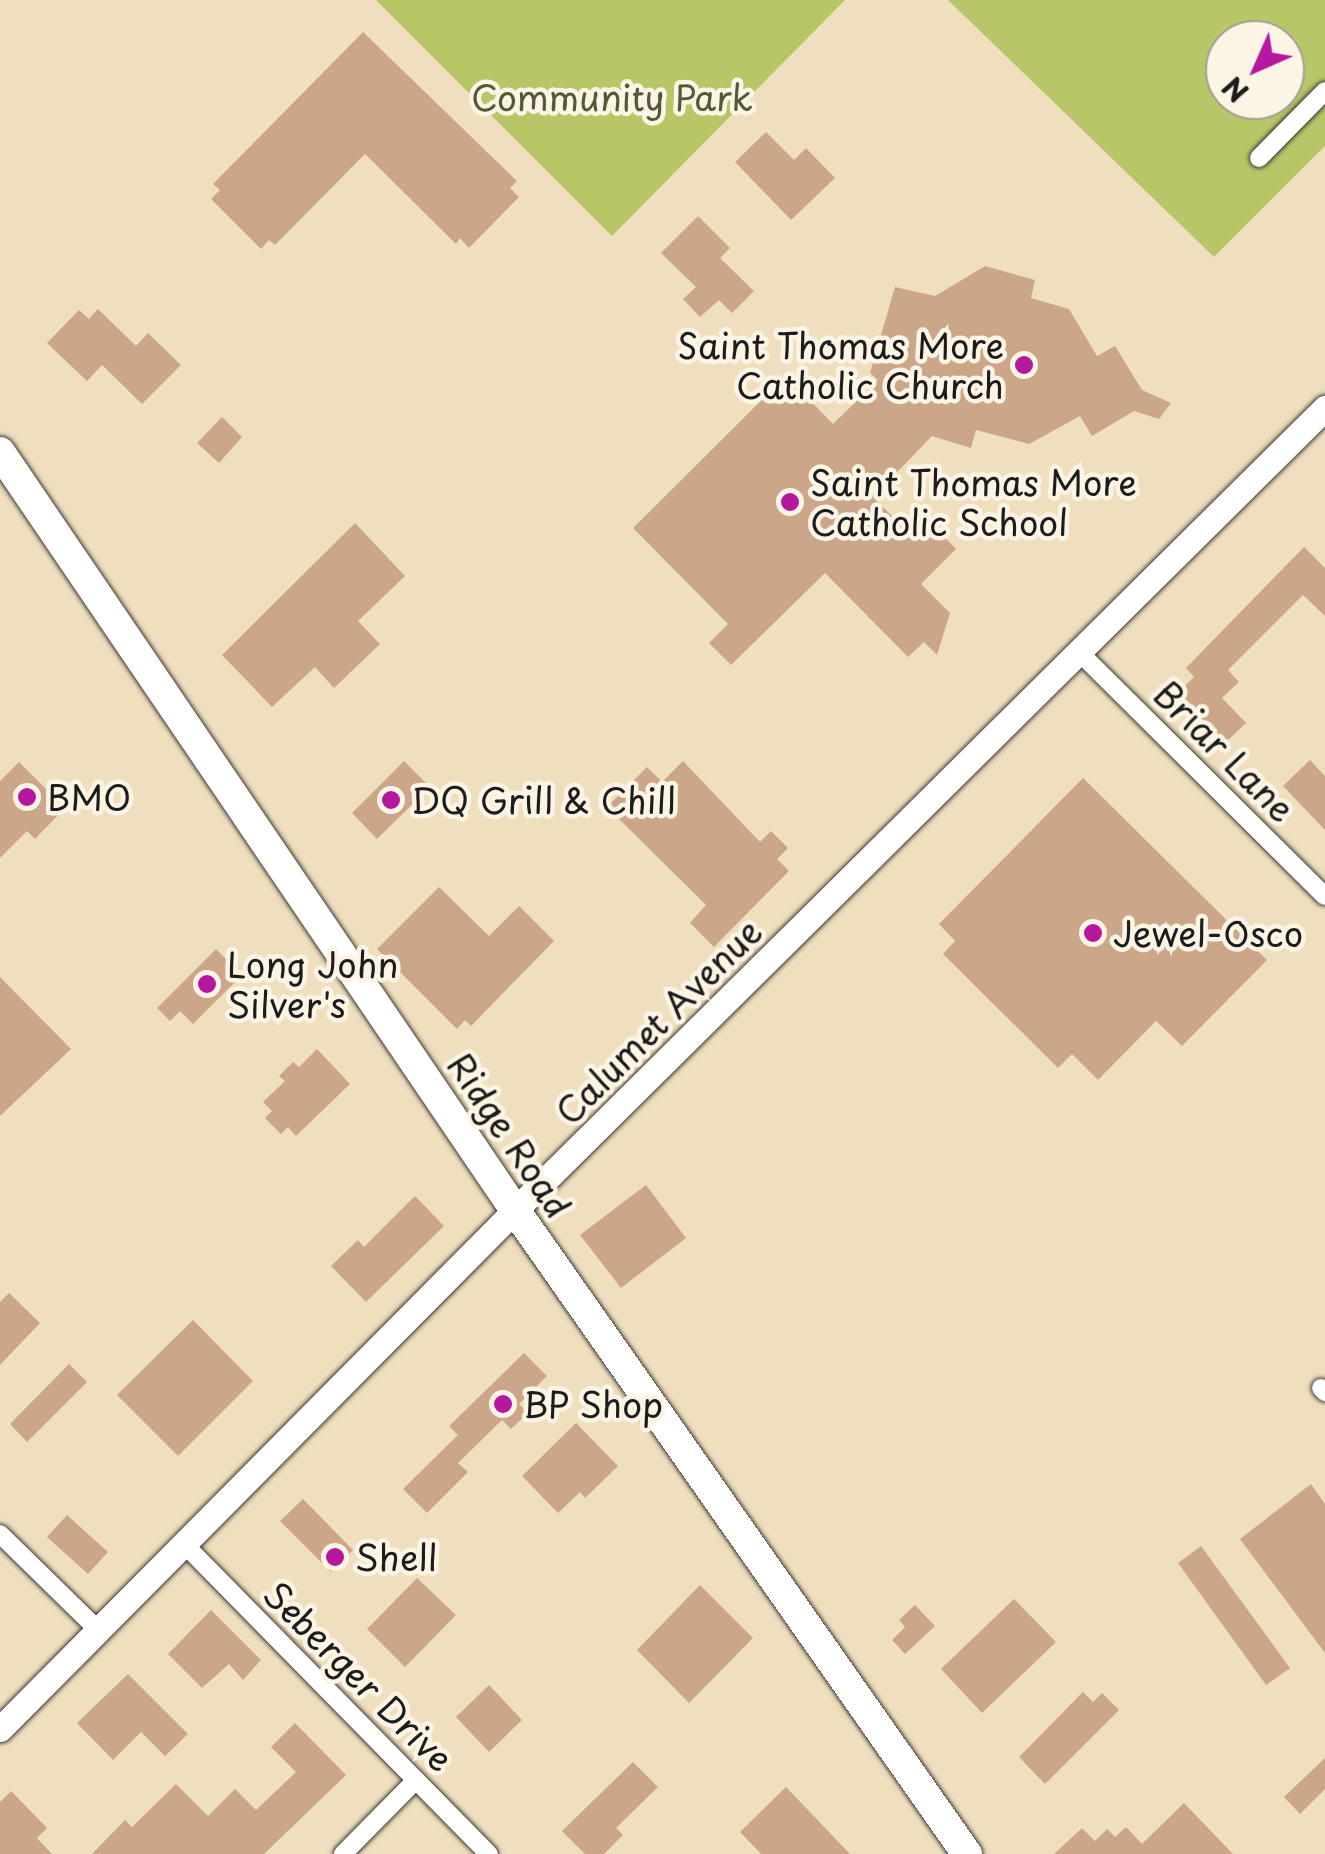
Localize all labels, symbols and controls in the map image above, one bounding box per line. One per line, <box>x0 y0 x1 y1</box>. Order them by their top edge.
north arrow <box>1205 20 1305 120</box>
text: N <box>1212 67 1258 113</box>
park label: Community Park <box>470 76 754 118</box>
place label: Saint Thomas More Catholic Church <box>674 324 1004 406</box>
marker: Saint Thomas More Catholic Church <box>1013 354 1035 376</box>
place label: Saint Thomas More Catholic School <box>810 461 1140 543</box>
marker: Saint Thomas More Catholic School <box>779 491 801 513</box>
street label: Briar Lane <box>1146 672 1304 830</box>
place label: BMO <box>47 776 131 818</box>
place label: DQ Grill & Chill <box>411 779 676 821</box>
marker: BMO <box>16 786 38 808</box>
marker: DQ Grill & Chill <box>380 789 402 811</box>
street label: Calumet Avenue <box>546 909 770 1133</box>
place label: Jewel-Osco <box>1113 912 1303 954</box>
marker: Jewel-Osco <box>1082 922 1104 944</box>
place label: Long John Silver's <box>227 943 398 1025</box>
marker: Long John Silver's <box>196 973 218 995</box>
street label: Ridge Road <box>440 1045 580 1225</box>
place label: BP Shop <box>523 1383 663 1425</box>
marker: BP Shop <box>492 1393 514 1415</box>
place label: Shell <box>355 1536 437 1578</box>
marker: Shell <box>324 1546 346 1568</box>
street label: Seberger Drive <box>256 1573 462 1779</box>

